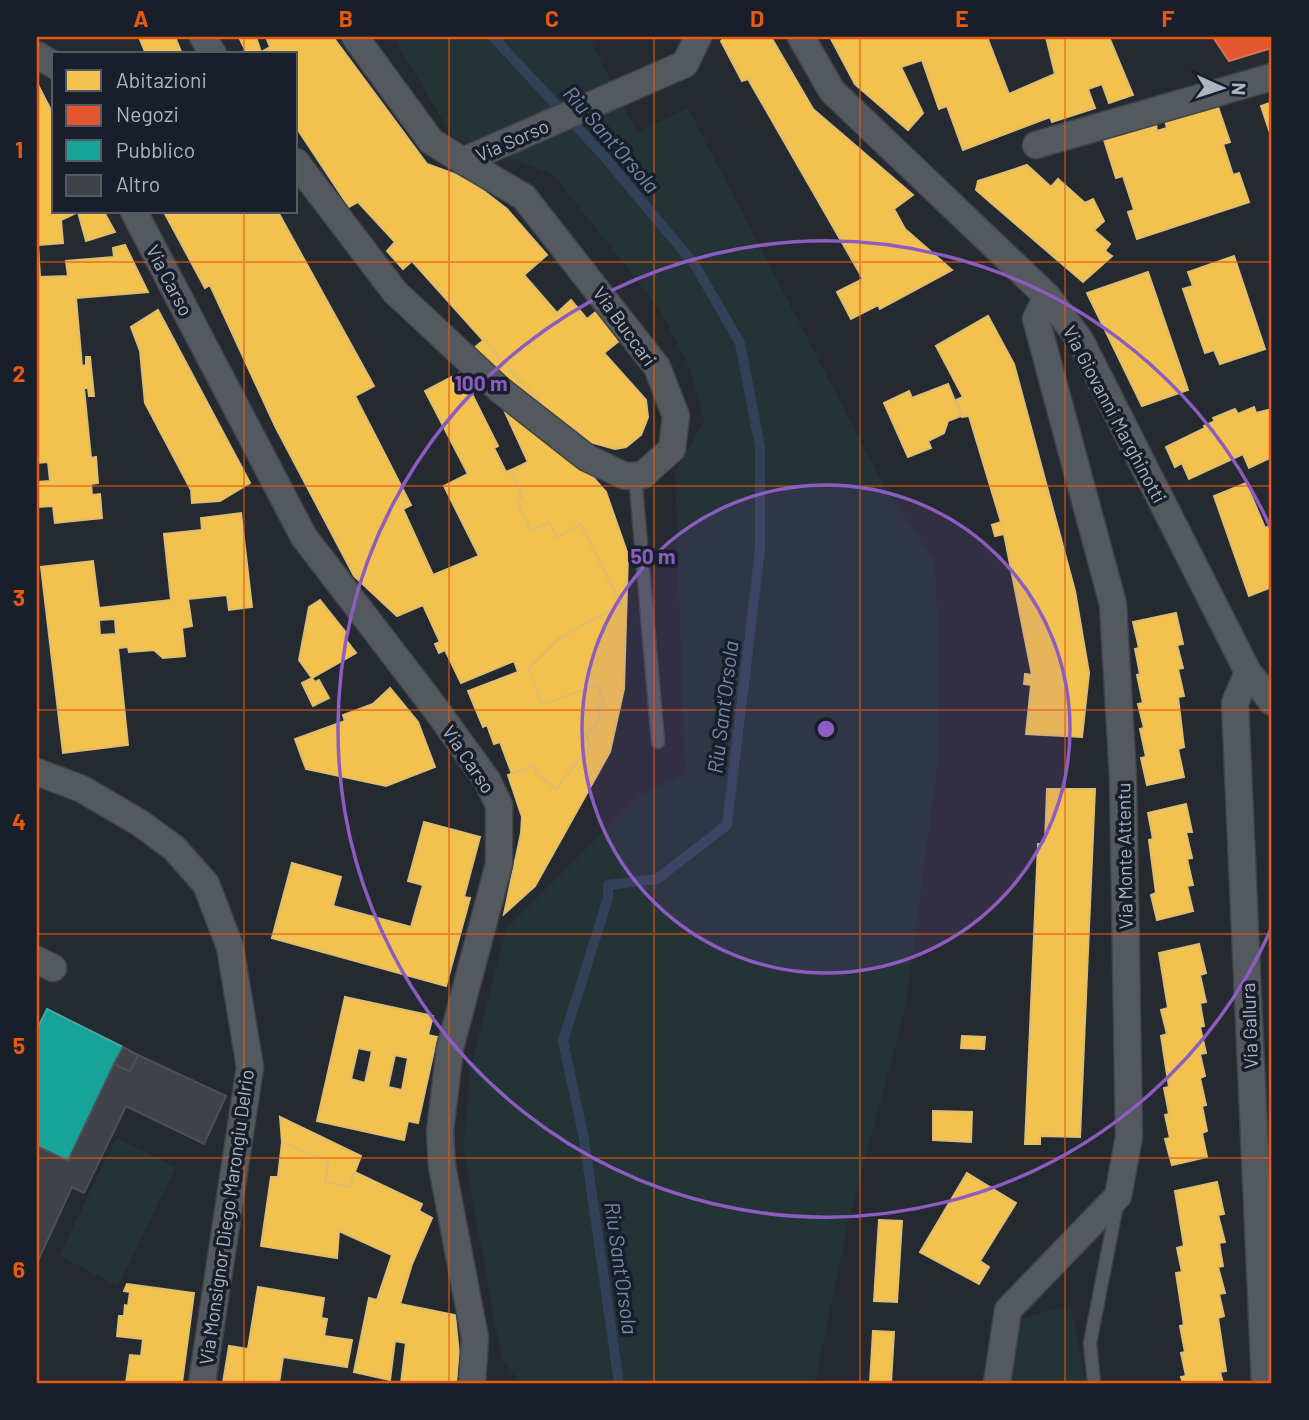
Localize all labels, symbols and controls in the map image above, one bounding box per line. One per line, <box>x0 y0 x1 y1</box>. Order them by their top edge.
text: A <box>133 4 149 32</box>
text: B <box>339 4 353 32</box>
text: C <box>545 4 559 32</box>
text: D <box>750 4 764 32</box>
text: E <box>955 4 969 32</box>
text: F <box>1162 4 1175 32</box>
legend <box>52 52 298 214</box>
north arrow <box>1186 52 1256 122</box>
text: Abitazioni <box>116 67 207 92</box>
water label: Riu Sant'Orsola <box>559 80 665 198</box>
text: N <box>1228 82 1251 96</box>
text: Negozi <box>116 101 179 126</box>
street label: Via Sorso <box>472 114 552 166</box>
text: 1 <box>15 135 23 163</box>
text: Pubblico <box>116 137 195 162</box>
text: Altro <box>116 171 160 196</box>
street label: Via Carso <box>142 241 198 319</box>
street label: Via Buccari <box>588 282 662 370</box>
street label: Via Giovanni Marghinotti <box>1058 321 1172 507</box>
text: 2 <box>13 359 25 387</box>
text: 100 m <box>454 370 508 395</box>
text: 50 m <box>630 543 676 568</box>
text: 3 <box>13 583 25 611</box>
water label: Riu Sant'Orsola <box>701 639 743 775</box>
centre of rings <box>814 717 838 741</box>
street label: Via Carso <box>438 721 500 797</box>
street label: Via Monte Attentu <box>1111 783 1137 929</box>
text: 4 <box>12 807 26 835</box>
street label: Via Gallura <box>1236 982 1262 1070</box>
text: 5 <box>13 1031 25 1059</box>
street label: Via Monsignor Diego Marongiu Delrio <box>194 1068 258 1366</box>
water label: Riu Sant'Orsola <box>600 1200 644 1336</box>
text: 6 <box>13 1255 25 1283</box>

